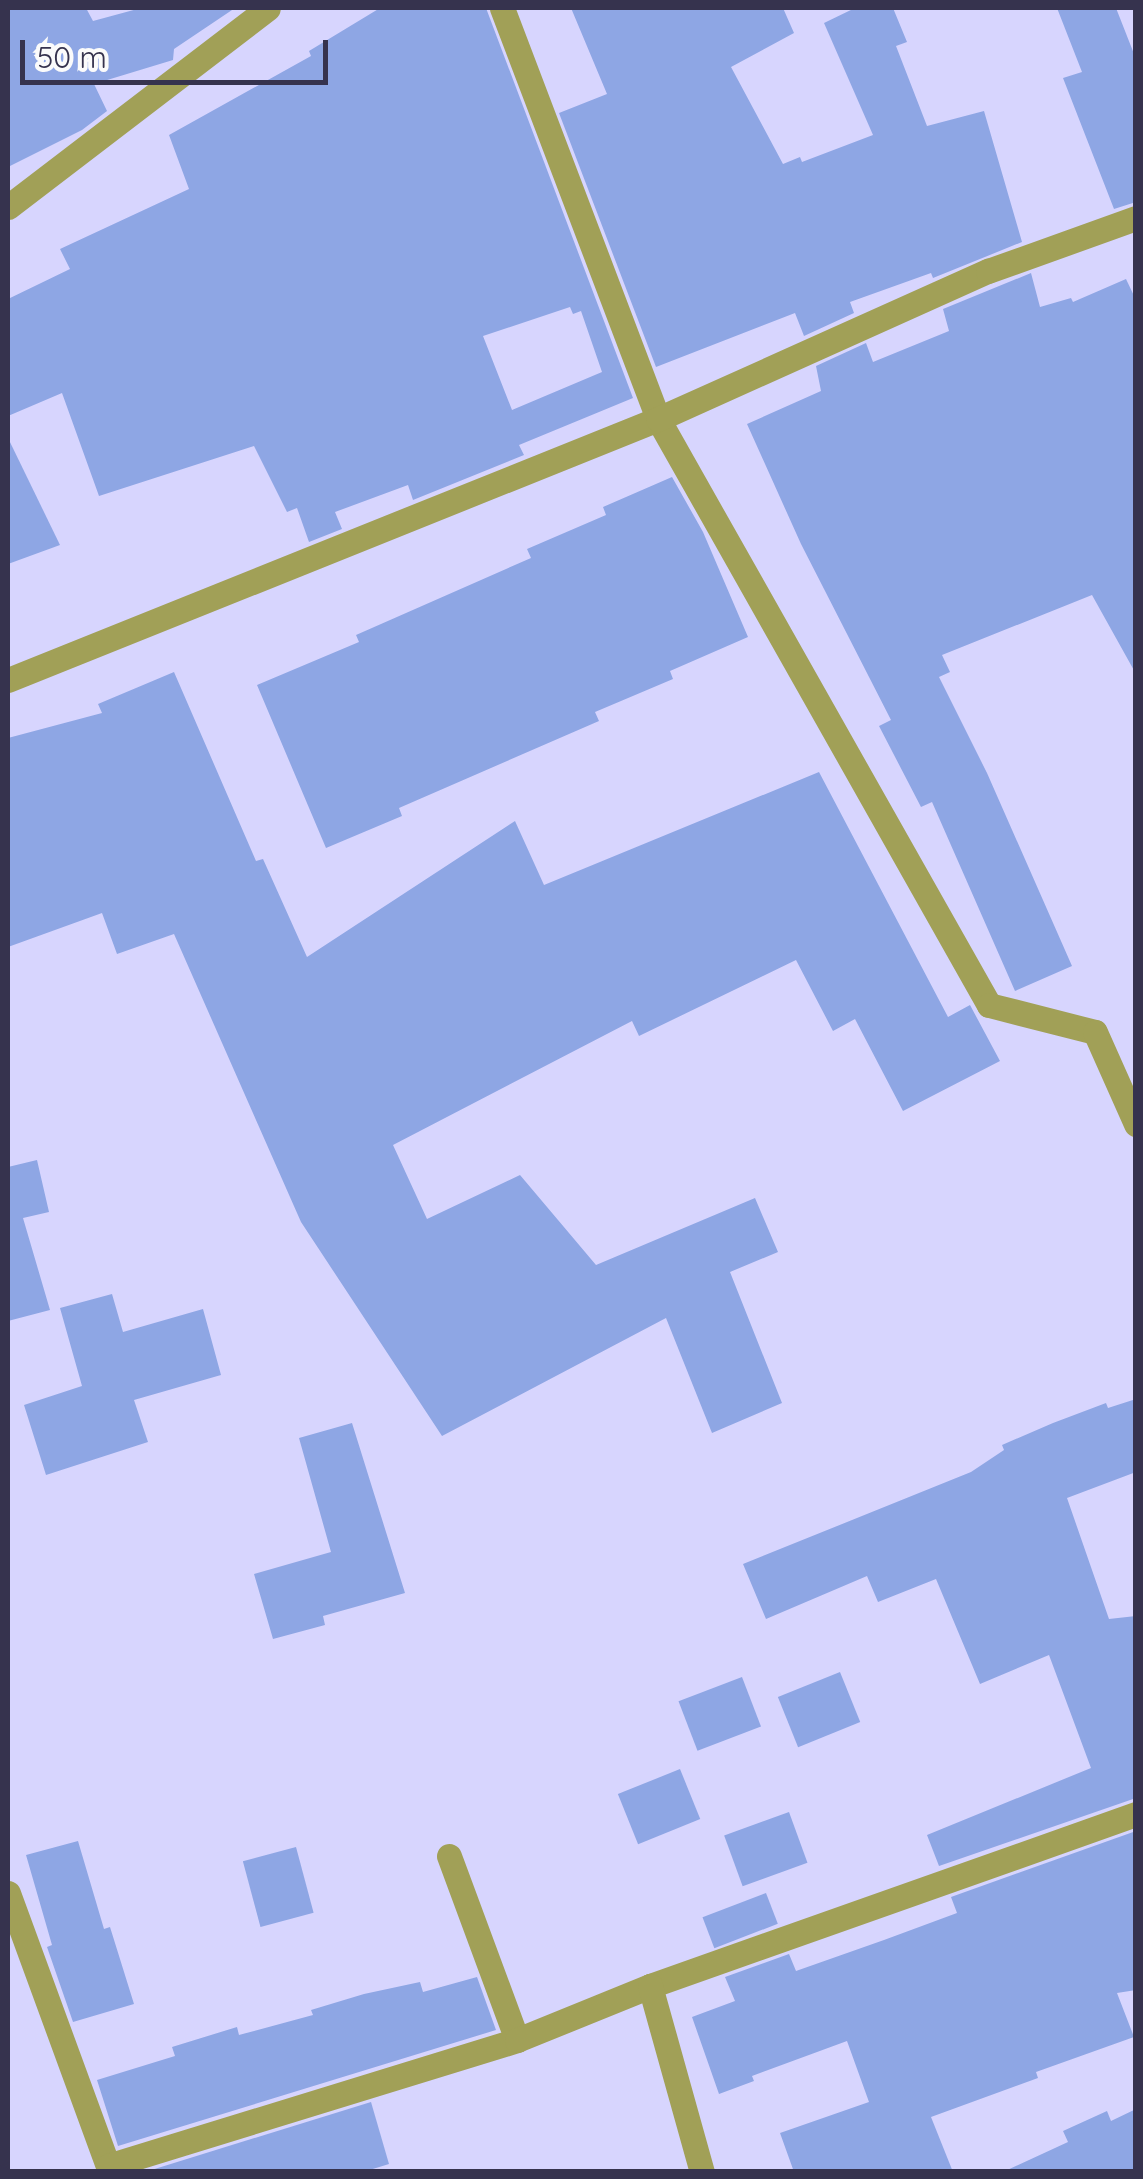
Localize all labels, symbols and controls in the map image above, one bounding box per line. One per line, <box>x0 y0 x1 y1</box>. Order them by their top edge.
scale bar <box>25 20 332 82</box>
text: 50 m <box>37 38 107 76</box>

